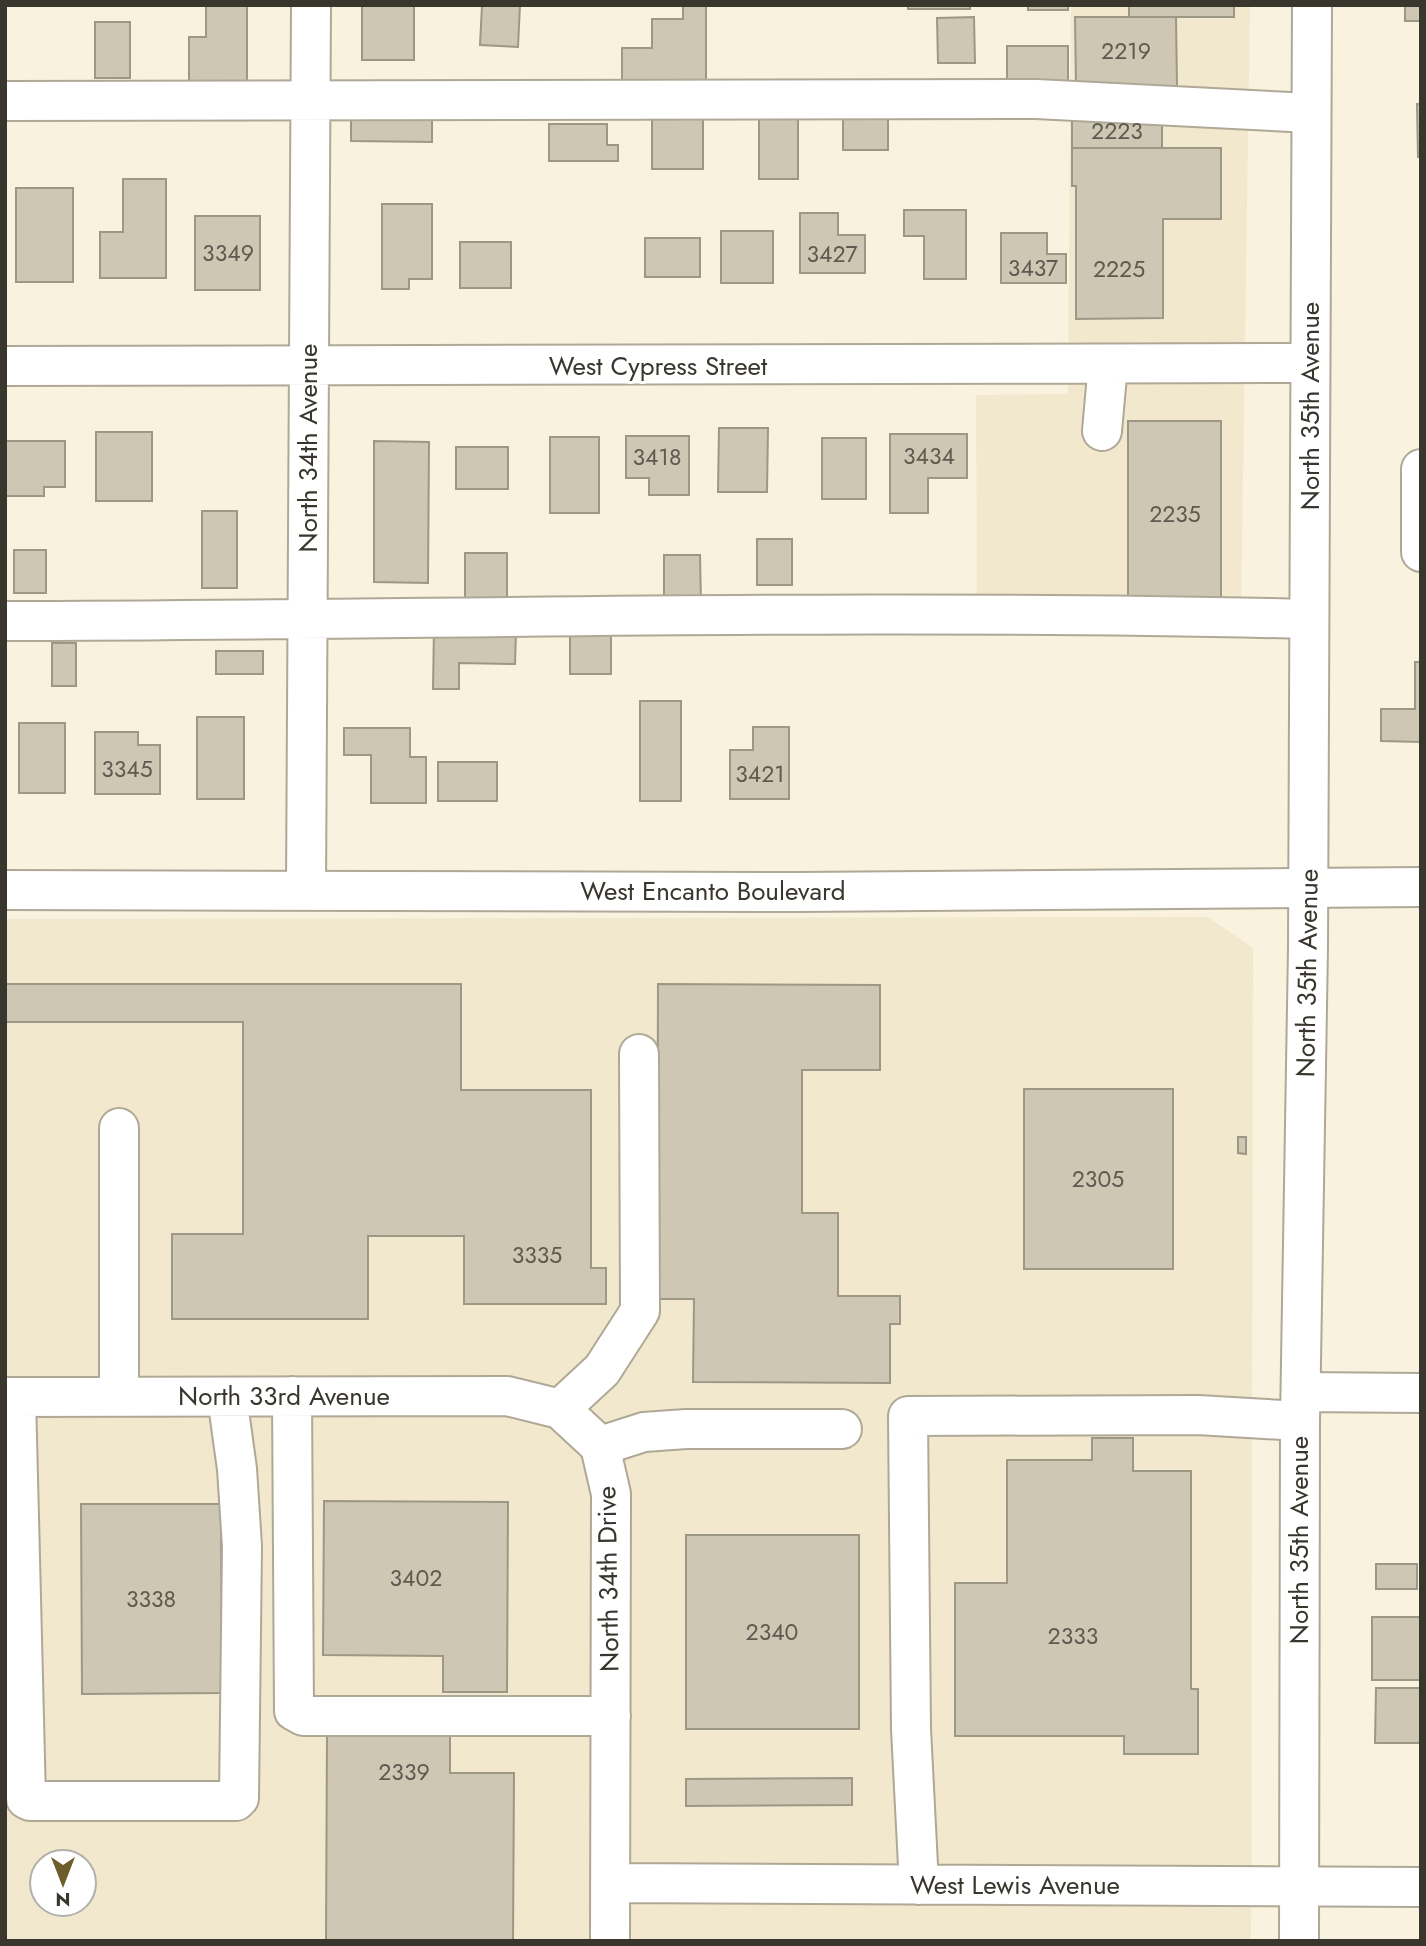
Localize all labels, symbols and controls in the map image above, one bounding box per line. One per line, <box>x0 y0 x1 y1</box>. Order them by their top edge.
house number: 2219 <box>1101 34 1151 68</box>
house number: 2223 <box>1091 114 1143 148</box>
house number: 3349 <box>202 236 254 270</box>
house number: 3427 <box>806 237 858 271</box>
house number: 3437 <box>1008 251 1058 285</box>
house number: 2225 <box>1093 252 1145 286</box>
street label: North 35th Avenue <box>1291 302 1329 510</box>
street label: North 34th Avenue <box>289 344 327 553</box>
street label: West Cypress Street <box>549 347 768 385</box>
house number: 3434 <box>903 439 955 473</box>
house number: 3418 <box>633 440 681 474</box>
house number: 2235 <box>1149 497 1201 531</box>
house number: 3345 <box>101 752 153 786</box>
house number: 3421 <box>735 757 785 791</box>
street label: North 35th Avenue <box>1286 868 1328 1078</box>
street label: West Encanto Boulevard <box>580 872 846 910</box>
house number: 2305 <box>1072 1162 1124 1196</box>
house number: 3335 <box>512 1238 562 1272</box>
street label: North 33rd Avenue <box>178 1377 390 1415</box>
street label: North 35th Avenue <box>1280 1436 1318 1644</box>
street label: North 34th Drive <box>587 1486 629 1672</box>
house number: 3402 <box>390 1561 442 1595</box>
house number: 3338 <box>126 1582 176 1616</box>
house number: 2340 <box>746 1615 798 1649</box>
house number: 2333 <box>1048 1619 1098 1653</box>
house number: 2339 <box>378 1755 430 1789</box>
north arrow <box>28 1848 98 1918</box>
street label: West Lewis Avenue <box>910 1866 1120 1904</box>
text: N <box>55 1886 71 1913</box>

